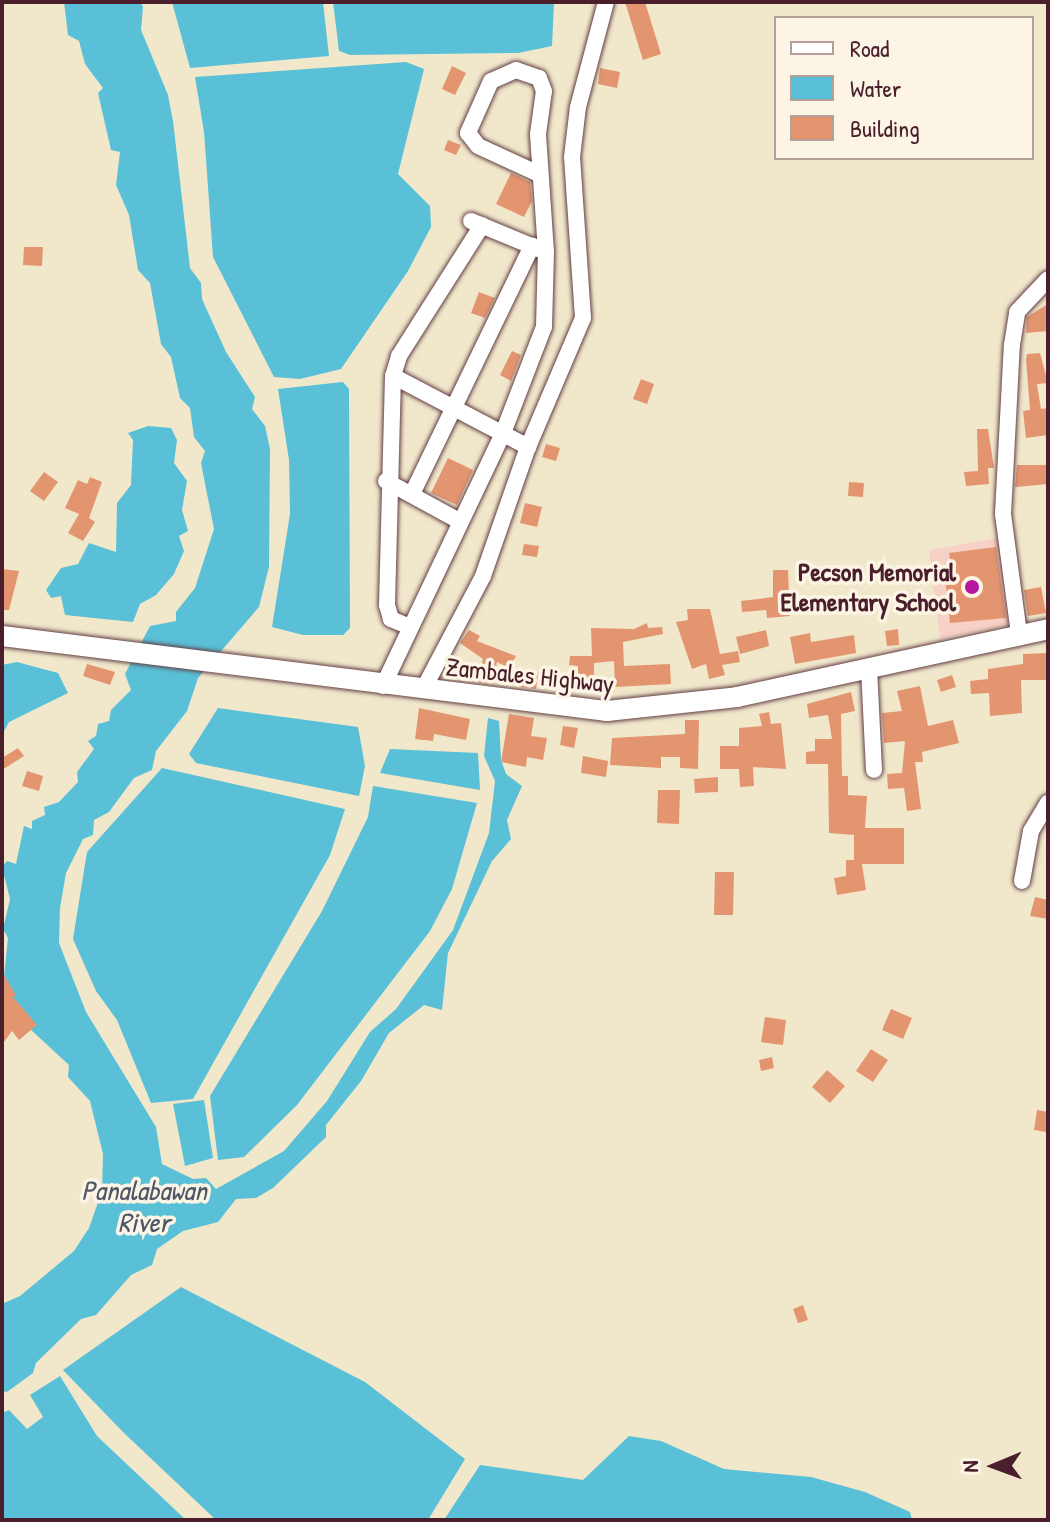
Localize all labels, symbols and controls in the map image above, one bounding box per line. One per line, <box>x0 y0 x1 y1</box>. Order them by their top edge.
legend <box>774 16 1034 160</box>
text: Road <box>850 32 889 64</box>
text: Water <box>850 72 901 104</box>
text: Building <box>850 112 920 144</box>
place label: Pecson Memorial Elementary School <box>781 556 956 618</box>
marker: Pecson Memorial Elementary School <box>963 578 981 596</box>
street label: Zambales Highway <box>444 651 616 699</box>
water label: Panalabawan River <box>81 1173 207 1239</box>
north arrow <box>954 1426 1034 1506</box>
text: N <box>955 1460 985 1473</box>

